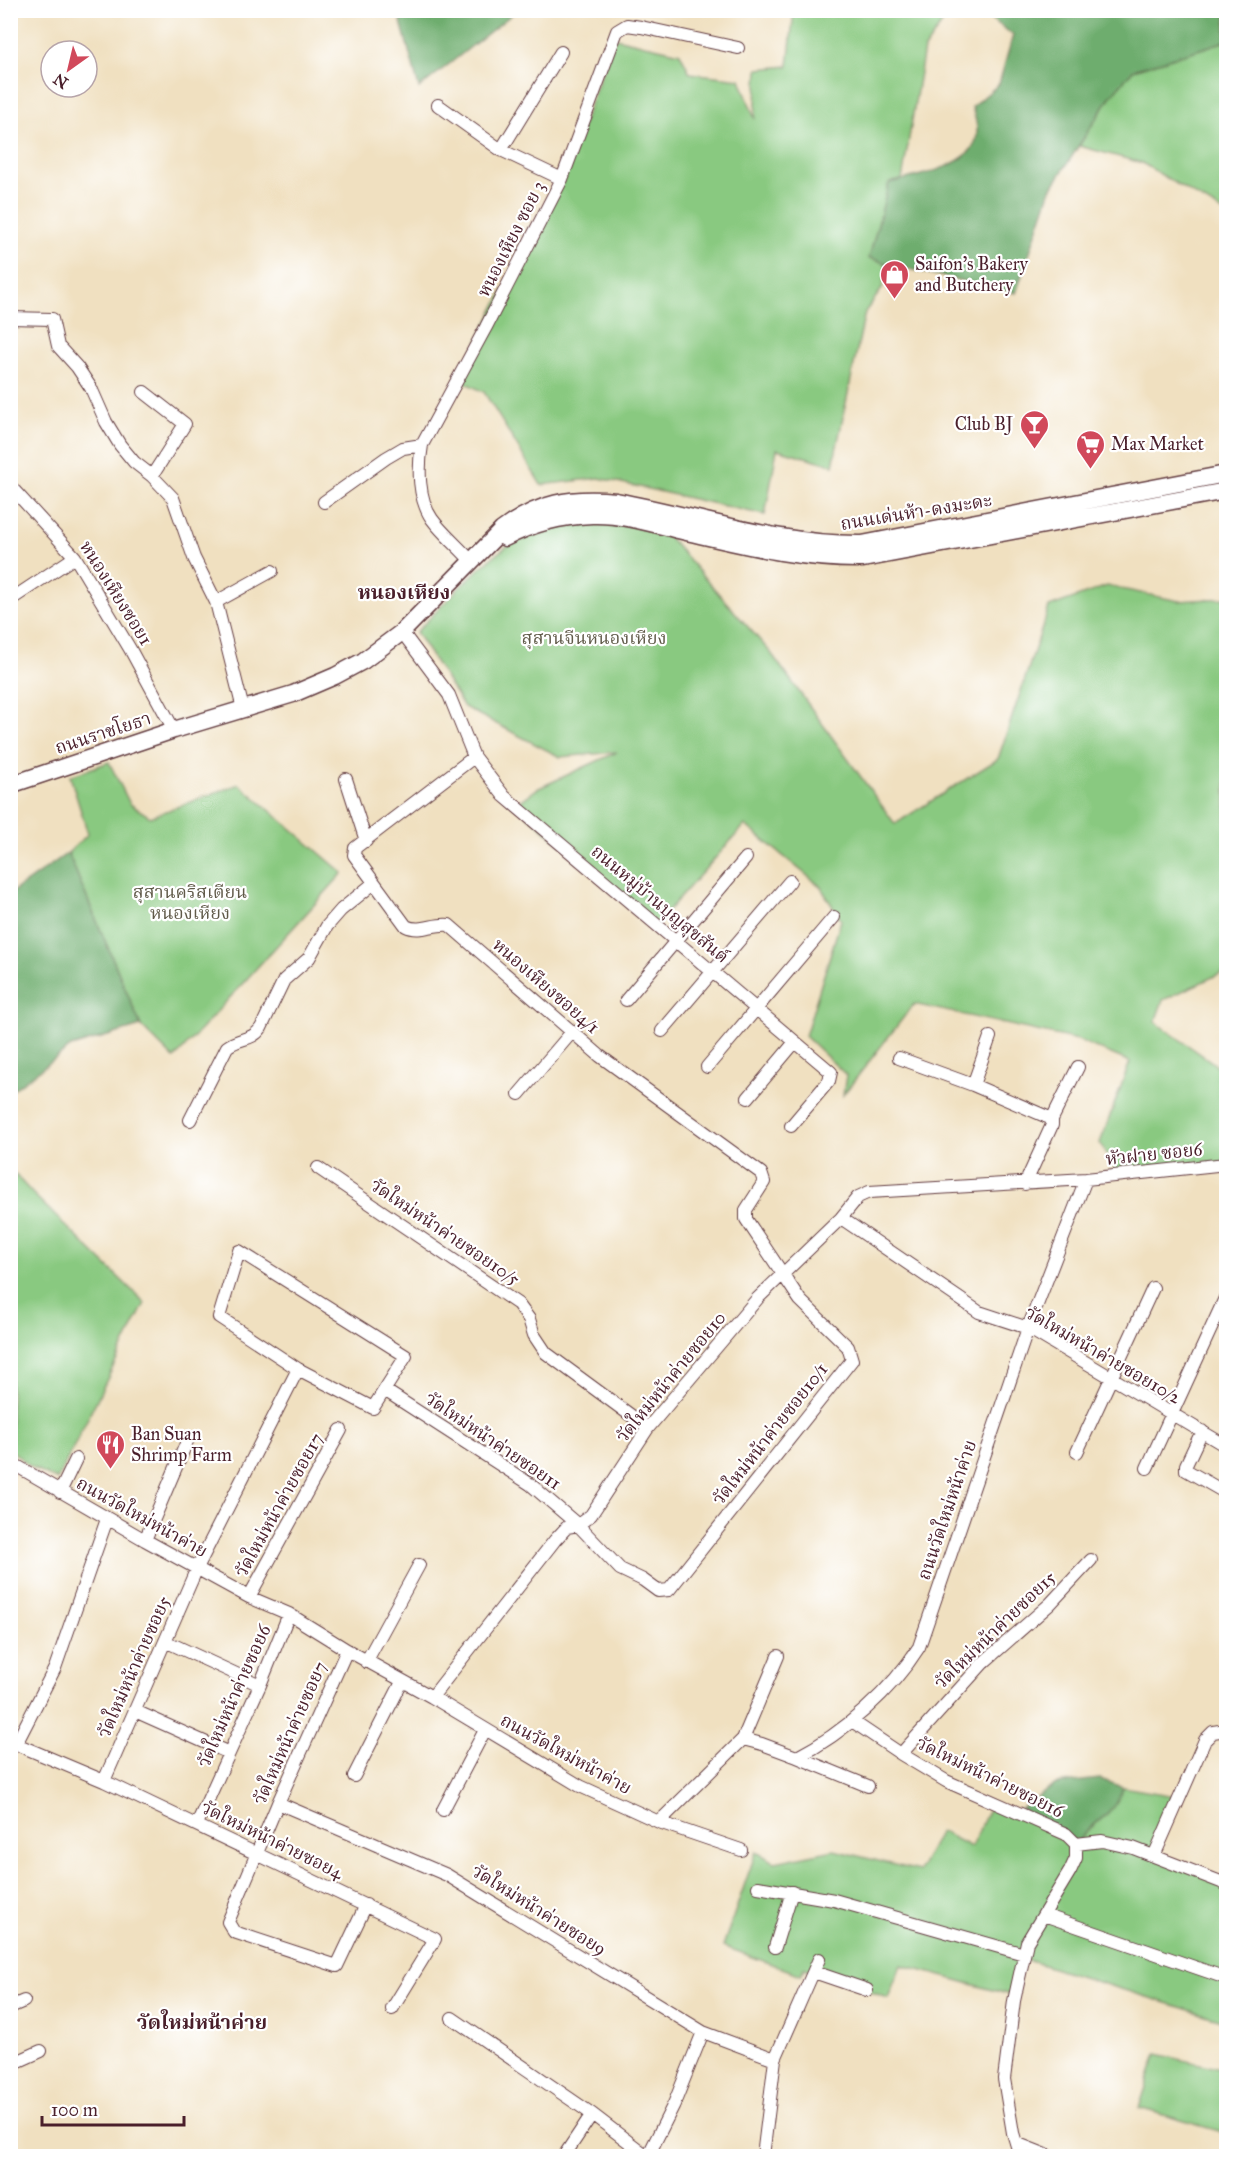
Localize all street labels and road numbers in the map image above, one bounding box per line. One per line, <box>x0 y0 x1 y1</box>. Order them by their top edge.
street label: หนองเหียง ซอย 3 <box>472 177 550 301</box>
street label: ถนนเด่นห้า-ดงมะดะ <box>839 489 993 535</box>
street label: หนองเหียงซอย1 <box>75 537 157 649</box>
street label: ถนนราชโยธา <box>52 705 154 759</box>
street label: ถนนหมู่บ้านบุญสุขสันต์ <box>586 840 733 969</box>
street label: หนองเหียงซอย4/1 <box>488 934 604 1038</box>
street label: หัวฝาย ซอย6 <box>1104 1138 1204 1170</box>
street label: วัดใหม่หน้าค่ายซอย10/5 <box>366 1173 525 1291</box>
street label: วัดใหม่หน้าค่ายซอย10/2 <box>1021 1301 1185 1409</box>
street label: วัดใหม่หน้าค่ายซอย10 <box>611 1306 731 1447</box>
street label: วัดใหม่หน้าค่ายซอย10/1 <box>707 1358 832 1509</box>
street label: วัดใหม่หน้าค่ายซอย11 <box>421 1387 566 1495</box>
street label: วัดใหม่หน้าค่ายซอย17 <box>229 1429 328 1581</box>
street label: ถนนวัดใหม่หน้าค่าย <box>912 1437 981 1583</box>
street label: ถนนวัดใหม่หน้าค่าย <box>73 1471 212 1562</box>
street label: วัดใหม่หน้าค่ายซอย15 <box>929 1565 1061 1694</box>
street label: วัดใหม่หน้าค่ายซอย5 <box>92 1592 175 1741</box>
street label: วัดใหม่หน้าค่ายซอย6 <box>192 1620 276 1771</box>
street label: วัดใหม่หน้าค่ายซอย7 <box>248 1658 331 1808</box>
street label: ถนนวัดใหม่หน้าค่าย <box>497 1708 636 1799</box>
street label: วัดใหม่หน้าค่ายซอย16 <box>913 1731 1068 1823</box>
street label: วัดใหม่หน้าค่ายซอย4 <box>198 1795 348 1884</box>
street label: วัดใหม่หน้าค่ายซอย9 <box>468 1859 611 1960</box>

